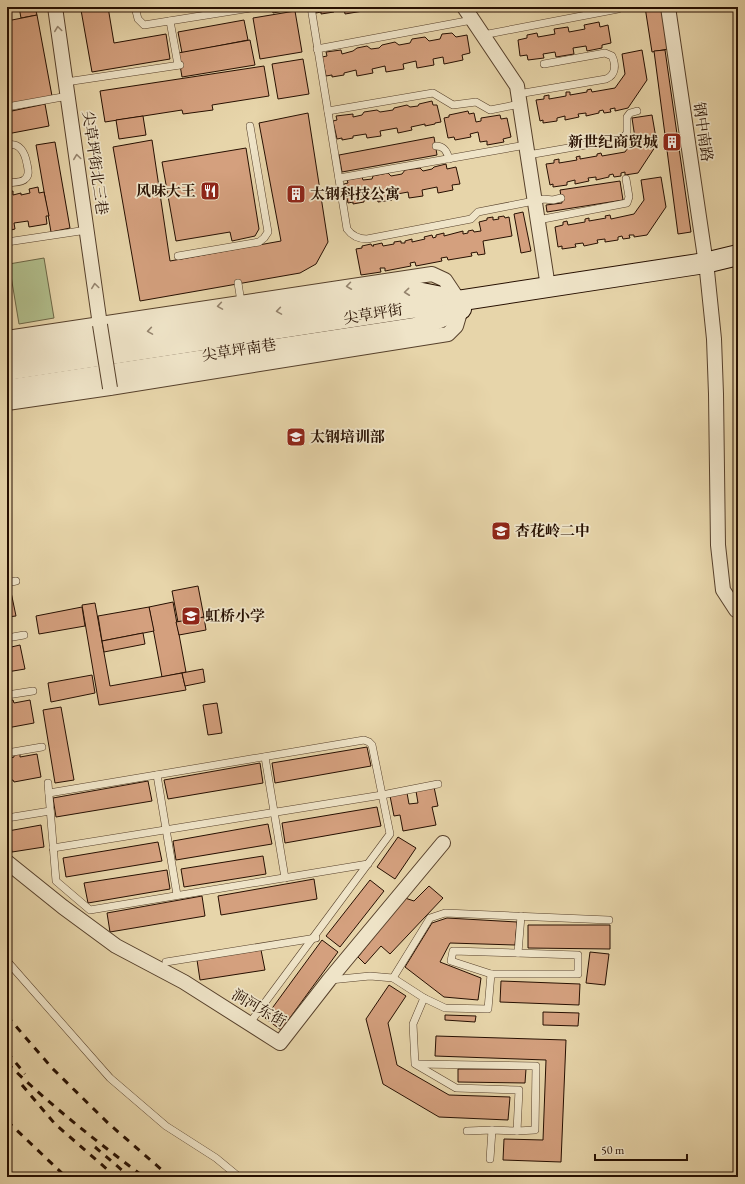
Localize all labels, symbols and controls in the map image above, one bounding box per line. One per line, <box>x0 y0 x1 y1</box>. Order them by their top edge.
one-way arrow <box>54 26 63 32</box>
street label: 钢中南路 <box>690 101 717 163</box>
street label: 尖草坪街北三巷 <box>79 110 112 216</box>
building icon: 新世纪商贸城 <box>661 131 683 153</box>
place label: 新世纪商贸城 <box>568 132 658 151</box>
one-way arrow <box>73 154 82 160</box>
restaurant icon: 风味大王 <box>199 180 221 202</box>
place label: 风味大王 <box>136 181 196 200</box>
building icon: 太钢科技公寓 <box>285 183 307 205</box>
place label: 太钢科技公寓 <box>310 184 400 203</box>
one-way arrow <box>346 281 352 290</box>
one-way arrow <box>91 283 100 289</box>
one-way arrow <box>404 287 410 296</box>
street label: 尖草坪街 <box>342 299 404 328</box>
one-way arrow <box>217 301 224 310</box>
one-way arrow <box>275 306 282 315</box>
one-way arrow <box>147 326 153 335</box>
street label: 尖草坪南巷 <box>200 334 277 365</box>
school or university icon: 太钢培训部 <box>285 426 307 448</box>
place label: 太钢培训部 <box>310 427 385 446</box>
school or university icon: 杏花岭二中 <box>490 520 512 542</box>
place label: 杏花岭二中 <box>515 521 590 540</box>
school or university icon: 虹桥小学 <box>180 605 202 627</box>
place label: 虹桥小学 <box>205 606 265 625</box>
street label: 涧河东街 <box>229 984 290 1031</box>
scale bar <box>595 1136 687 1162</box>
text: 50 m <box>601 1142 625 1158</box>

